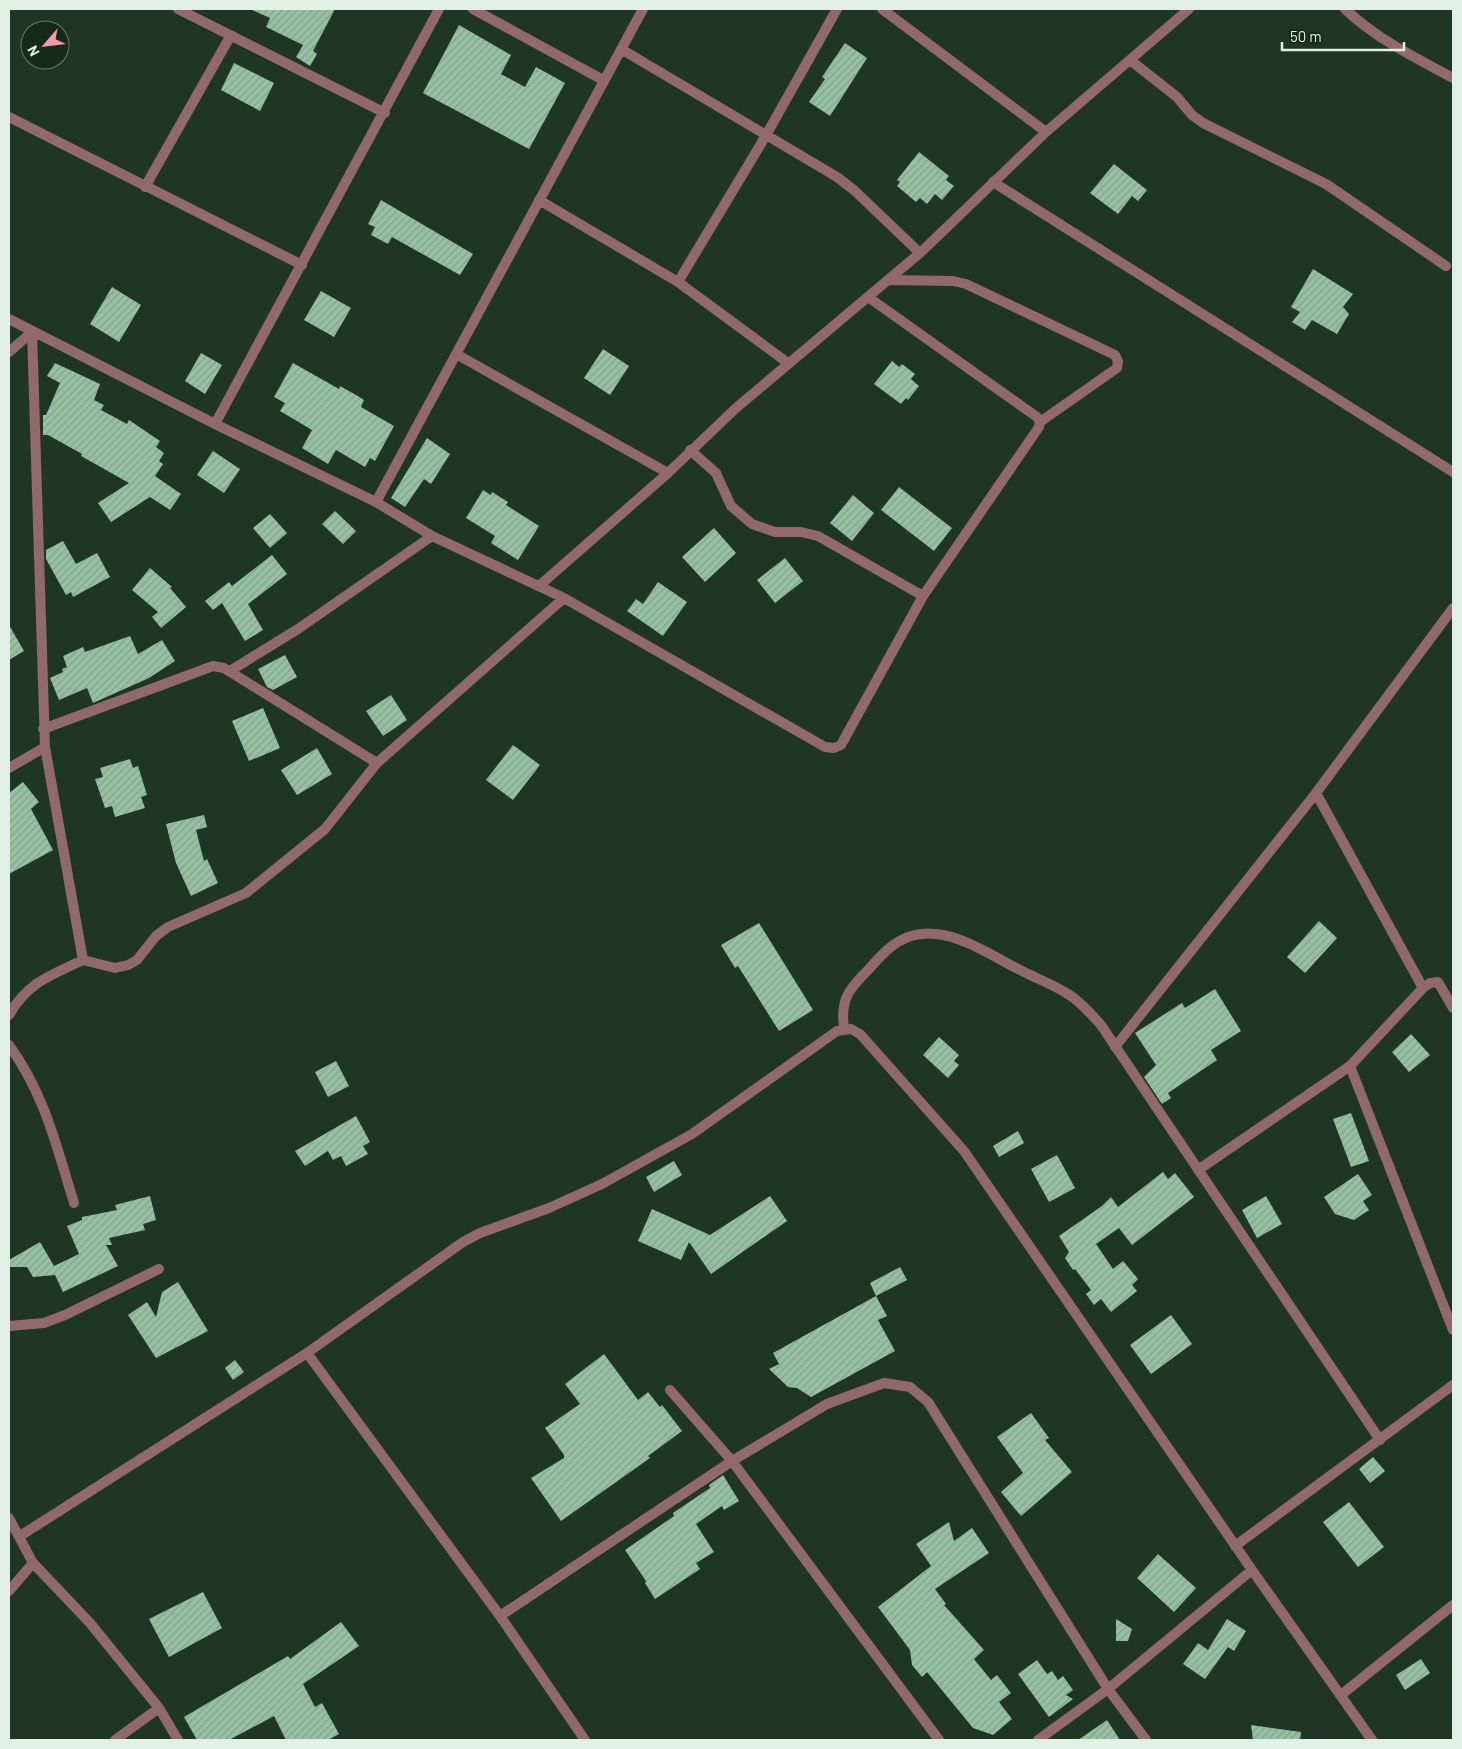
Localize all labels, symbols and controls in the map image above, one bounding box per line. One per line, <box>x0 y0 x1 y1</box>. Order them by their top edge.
north arrow <box>20 20 70 70</box>
scale bar <box>1282 20 1404 52</box>
text: 50 m <box>1290 27 1322 45</box>
text: N <box>23 43 43 59</box>

